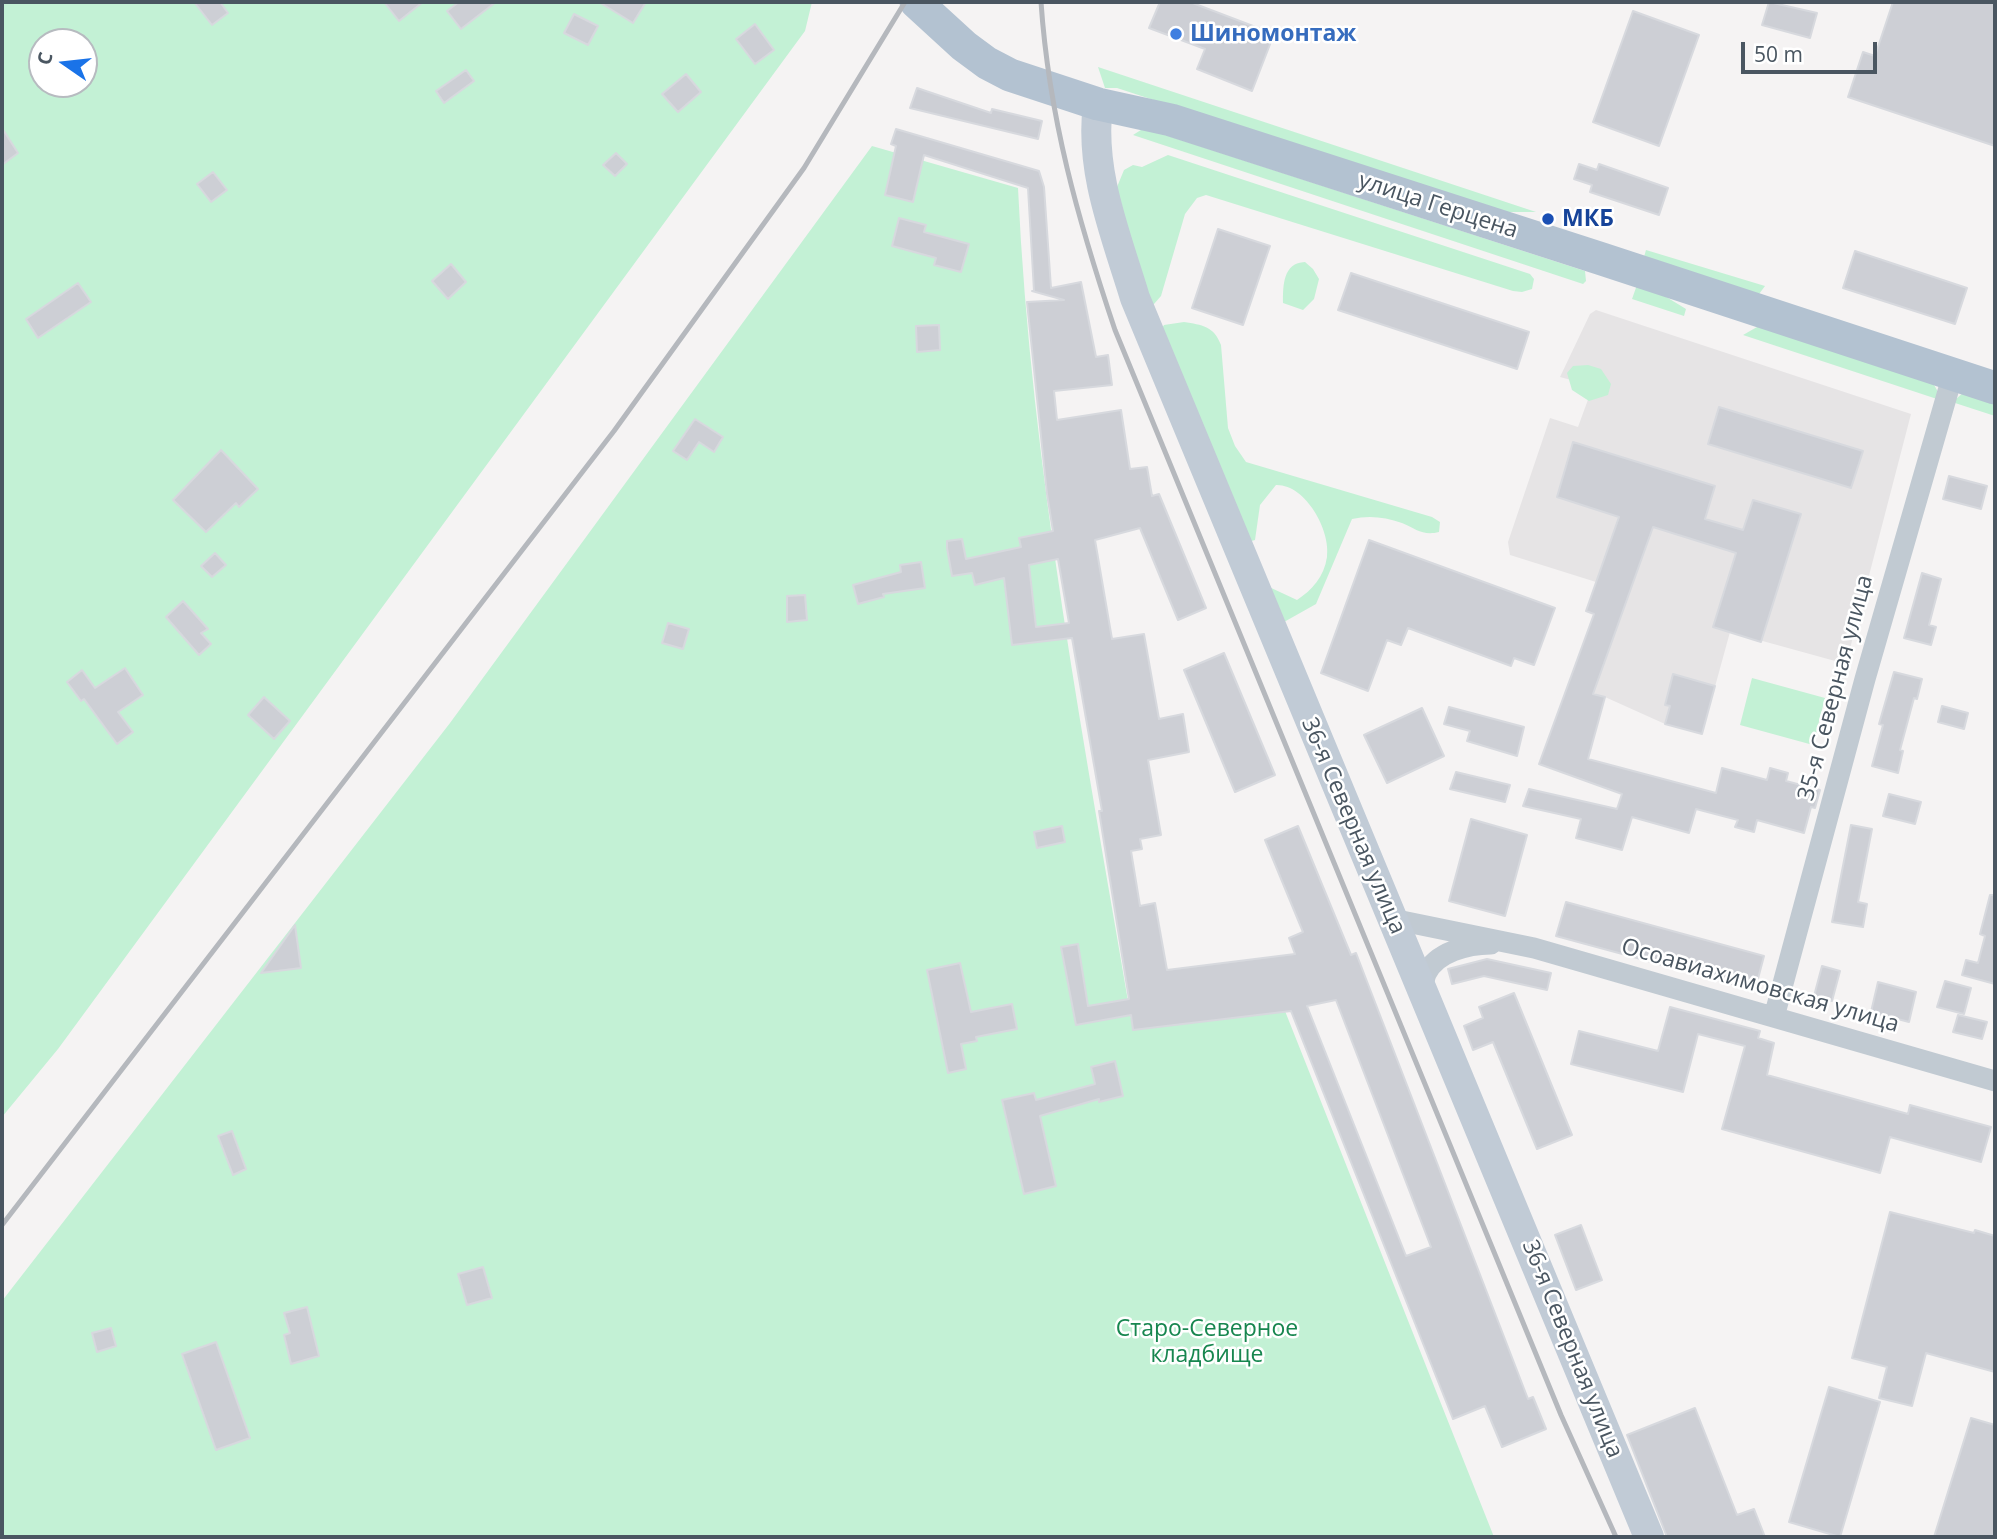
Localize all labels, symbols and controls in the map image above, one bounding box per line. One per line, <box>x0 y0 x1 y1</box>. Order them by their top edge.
place label: Шиномонтаж <box>1190 20 1356 48</box>
marker: Шиномонтаж <box>1168 26 1184 42</box>
north arrow <box>28 28 98 98</box>
scale bar <box>1745 28 1882 72</box>
text: 50 m <box>1754 40 1803 68</box>
text: С <box>30 49 59 67</box>
street label: улица Герцена <box>1355 167 1521 245</box>
place label: МКБ <box>1562 205 1614 233</box>
marker: МКБ <box>1540 211 1556 227</box>
street label: 35-я Северная улица <box>1793 572 1879 804</box>
street label: 36-я Северная улица <box>1295 714 1411 938</box>
street label: Осоавиахимовская улица <box>1618 933 1902 1039</box>
street label: 36-я Северная улица <box>1516 1236 1628 1462</box>
park label: Старо-Северное кладбище <box>1116 1315 1298 1369</box>

